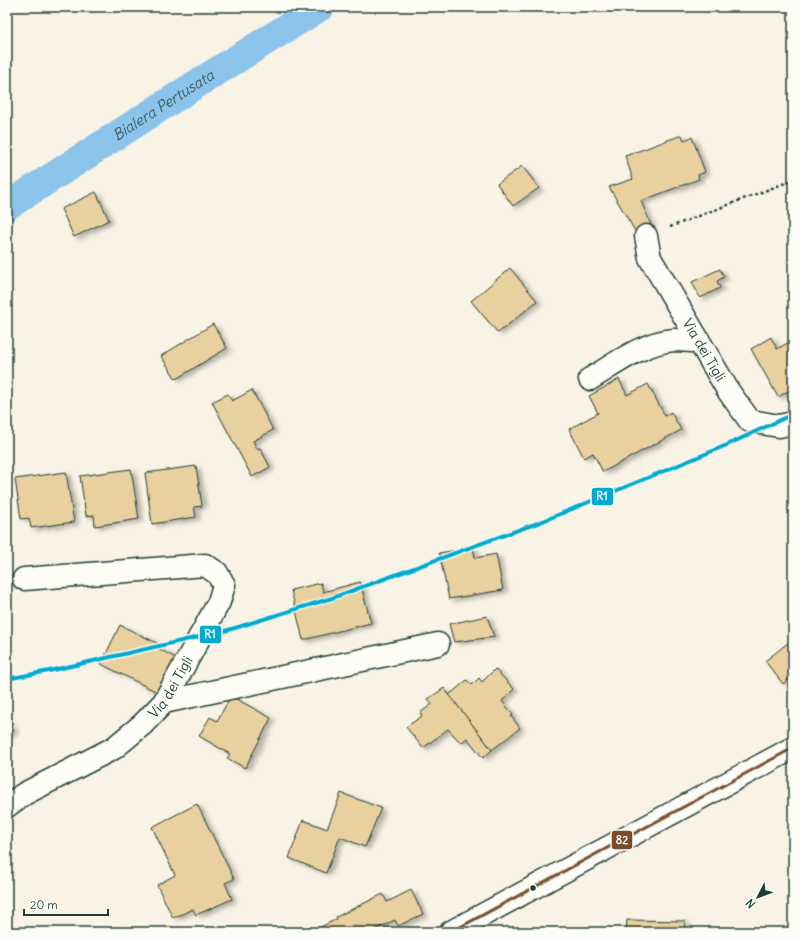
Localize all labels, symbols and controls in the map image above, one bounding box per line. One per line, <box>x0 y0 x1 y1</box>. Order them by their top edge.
water label: Bialera Pertusata <box>109 65 219 145</box>
street label: Via dei Tigli <box>679 315 730 385</box>
line badge: R1 <box>591 487 614 506</box>
text: R1 <box>596 489 608 503</box>
line badge: R1 <box>199 625 222 644</box>
text: R1 <box>204 627 216 641</box>
street label: Via dei Tigli <box>144 653 196 722</box>
line badge: 82 <box>611 830 633 850</box>
text: 82 <box>616 833 628 847</box>
north arrow <box>738 877 778 917</box>
unlabelled marker <box>528 883 538 893</box>
scale bar <box>24 891 108 917</box>
text: N <box>743 896 758 911</box>
text: 20 m <box>30 897 58 912</box>

